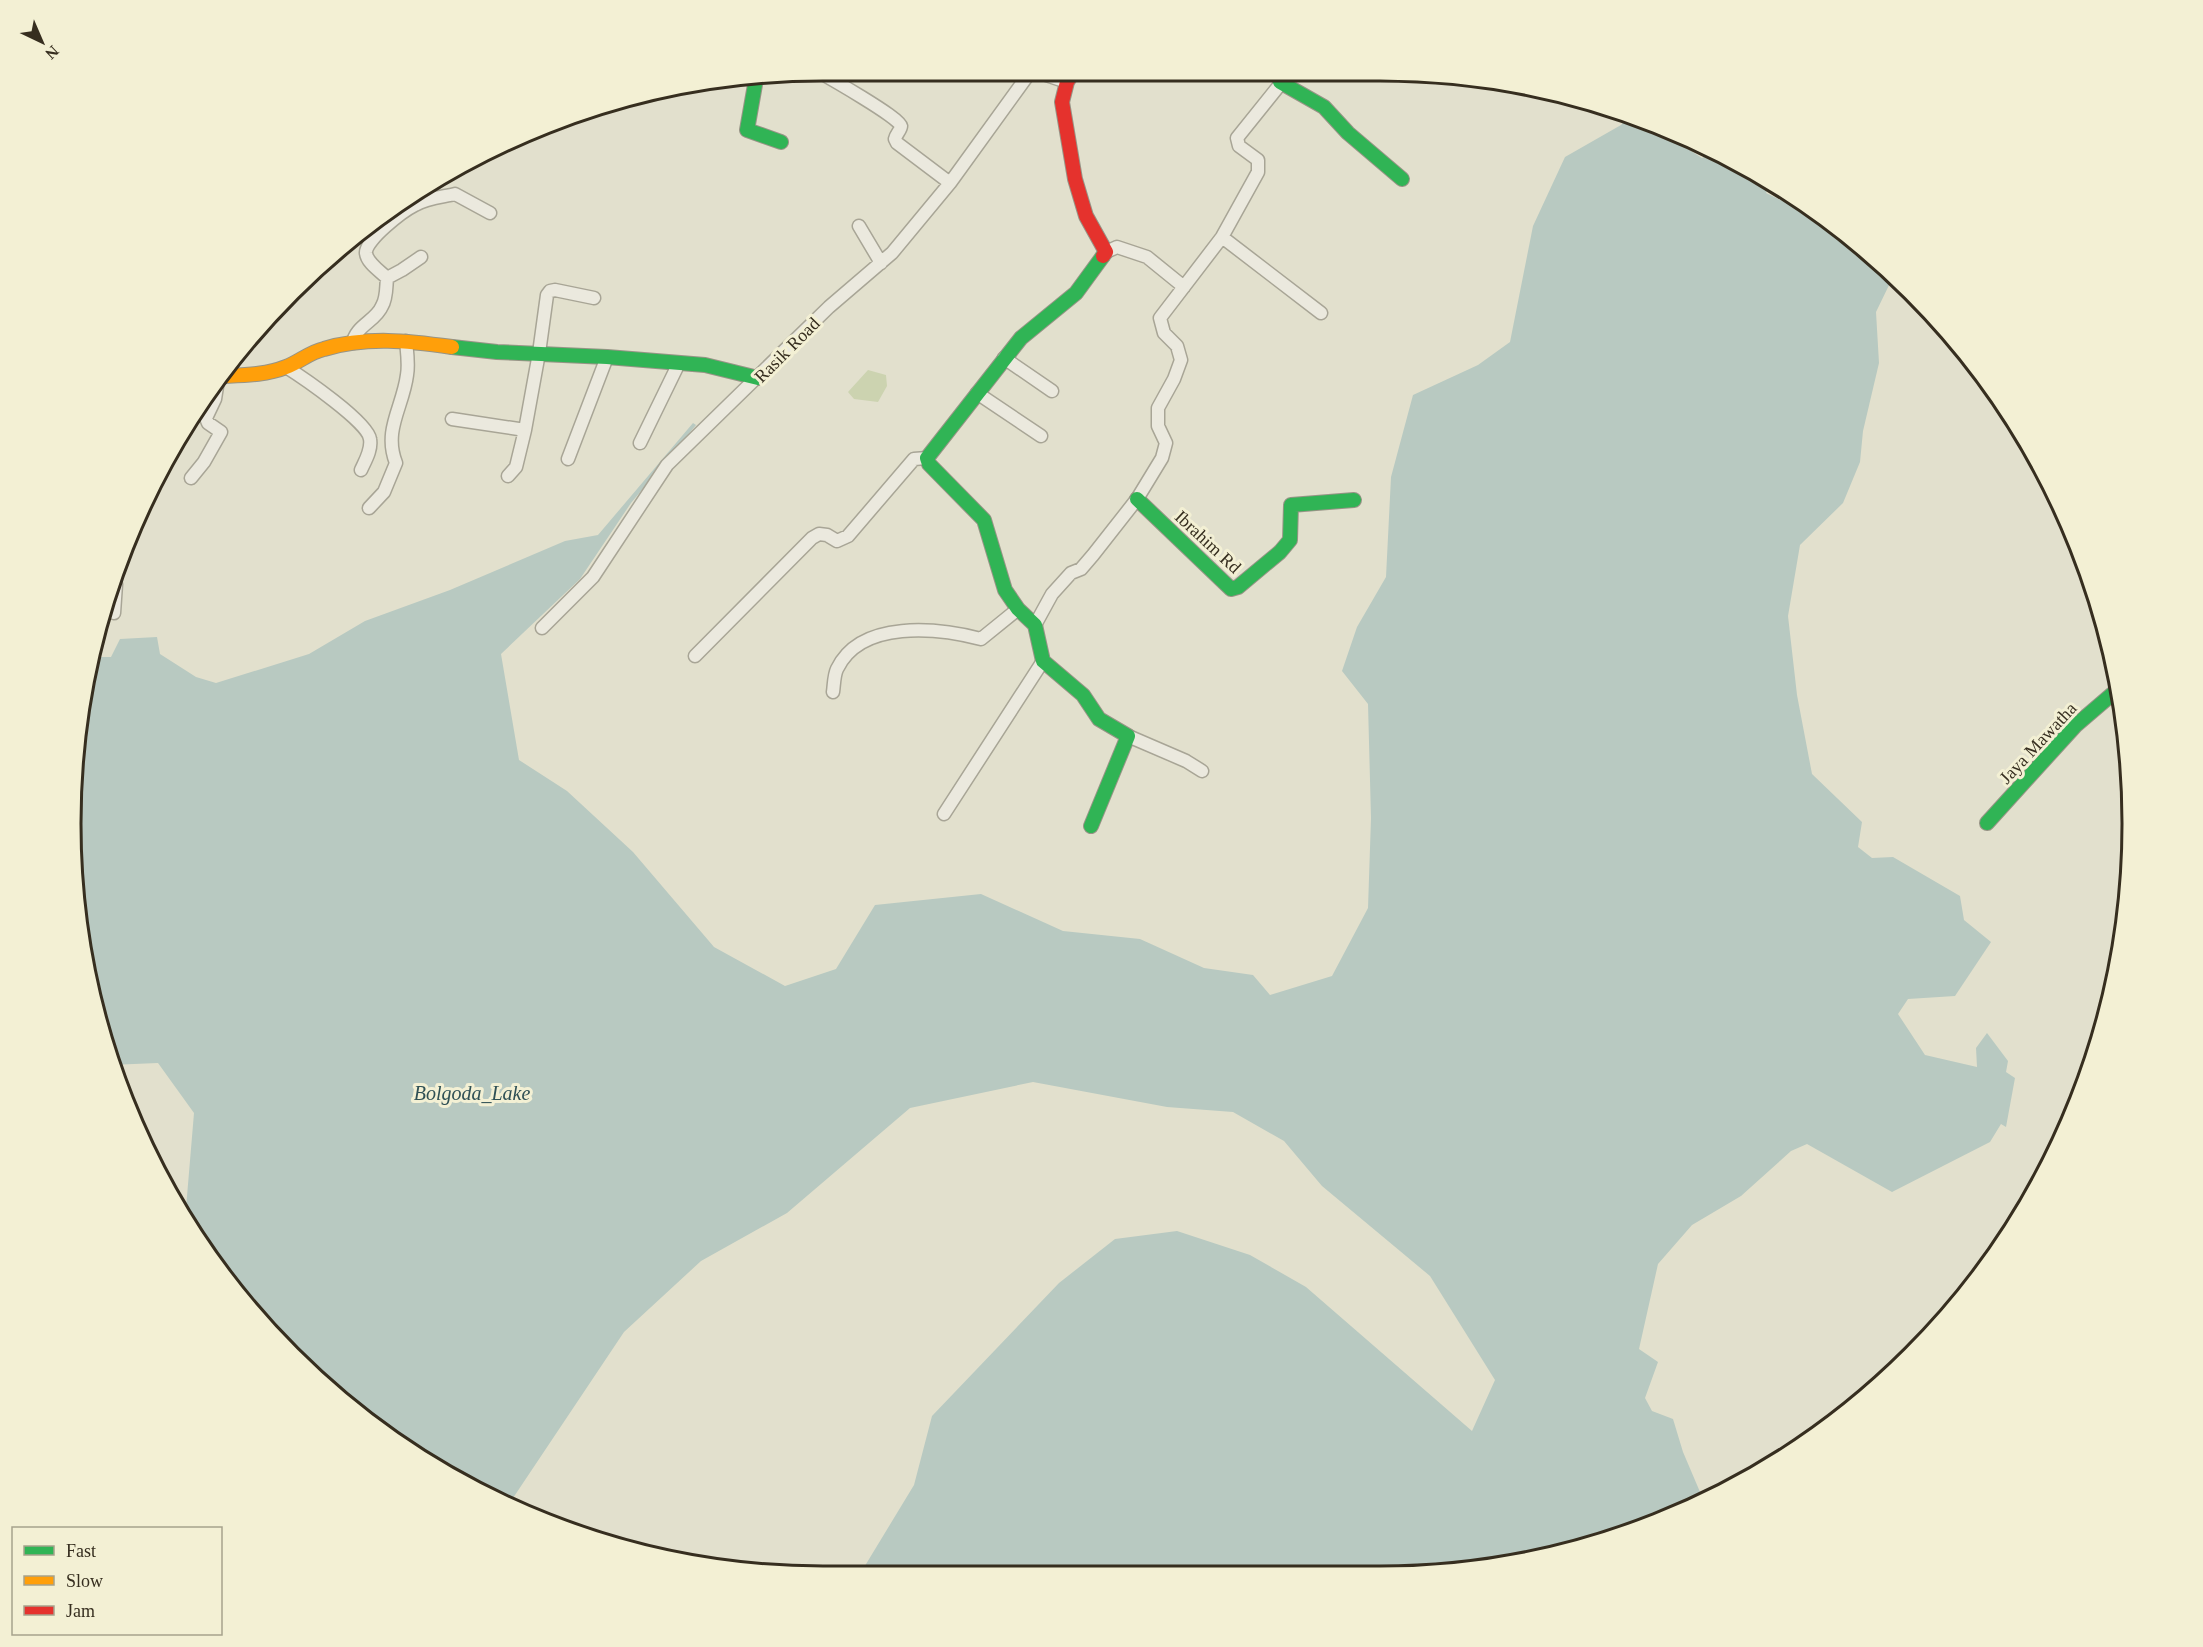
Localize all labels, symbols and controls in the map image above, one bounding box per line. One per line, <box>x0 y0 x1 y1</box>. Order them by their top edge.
north arrow <box>12 12 72 72</box>
text: N <box>42 42 62 63</box>
street label: Rasik Road <box>750 313 824 387</box>
street label: Ibrahim Rd <box>1171 507 1245 577</box>
street label: Jaya Mawatha <box>1995 698 2081 788</box>
water label: Bolgoda_Lake <box>414 1082 530 1105</box>
legend <box>12 1527 222 1635</box>
text: Fast <box>66 1541 96 1561</box>
text: Slow <box>66 1571 103 1591</box>
text: Jam <box>66 1601 95 1621</box>

